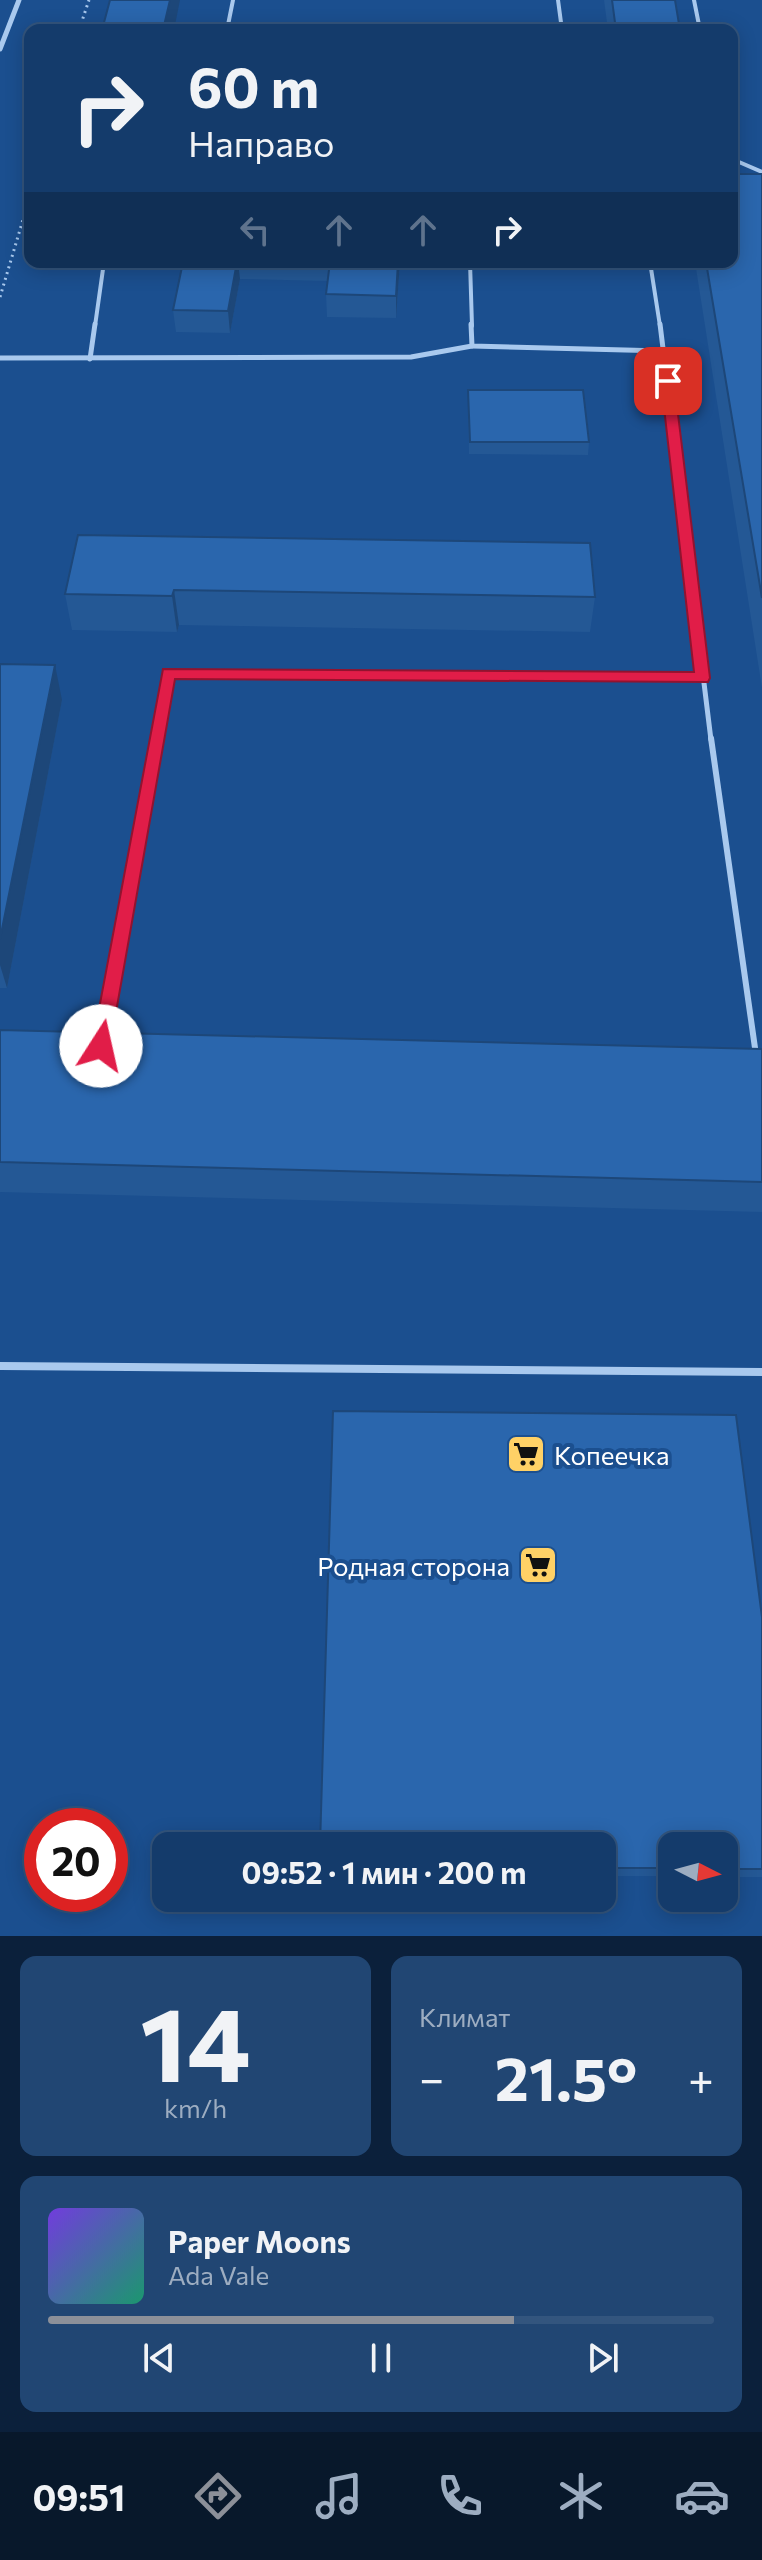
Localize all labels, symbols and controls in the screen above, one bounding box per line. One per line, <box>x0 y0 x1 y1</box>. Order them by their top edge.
text: 60 m <box>188 51 319 120</box>
icon: right <box>56 56 160 160</box>
text: Направо <box>188 120 334 164</box>
icon: left <box>233 208 277 252</box>
icon: ahead <box>317 208 361 252</box>
icon: ahead <box>401 208 445 252</box>
icon: right <box>485 208 529 252</box>
pin <box>634 347 702 415</box>
icon: arrive <box>646 359 690 403</box>
position arrow <box>59 1004 143 1088</box>
supermarket icon: Копеечка <box>505 1433 547 1475</box>
place label: Копеечка <box>554 1439 670 1470</box>
supermarket icon: Родная сторона <box>517 1544 559 1586</box>
place label: Родная сторона <box>317 1550 510 1581</box>
speed limit sign: 20 <box>24 1808 128 1912</box>
north arrow <box>658 1832 738 1912</box>
map controls <box>658 1832 738 1912</box>
text: 09:52 · 1 мин · 200 m <box>242 1853 526 1890</box>
text: 14 <box>140 1976 251 2103</box>
text: Климат <box>419 2001 511 2032</box>
text: 21.5° <box>495 2040 637 2113</box>
text: − <box>419 2050 444 2104</box>
text: + <box>688 2050 714 2104</box>
text: km/h <box>164 2092 227 2123</box>
text: Paper Moons <box>168 2222 351 2259</box>
text: Ada Vale <box>168 2259 269 2290</box>
icon: previous <box>137 2336 181 2380</box>
icon: pause <box>359 2336 403 2380</box>
icon: next <box>581 2336 625 2380</box>
icon: directions <box>190 2468 246 2524</box>
icon: music <box>311 2468 367 2524</box>
icon: phone <box>432 2468 488 2524</box>
icon: climate <box>553 2468 609 2524</box>
icon: car <box>674 2468 730 2524</box>
text: 09:51 <box>32 2474 125 2518</box>

